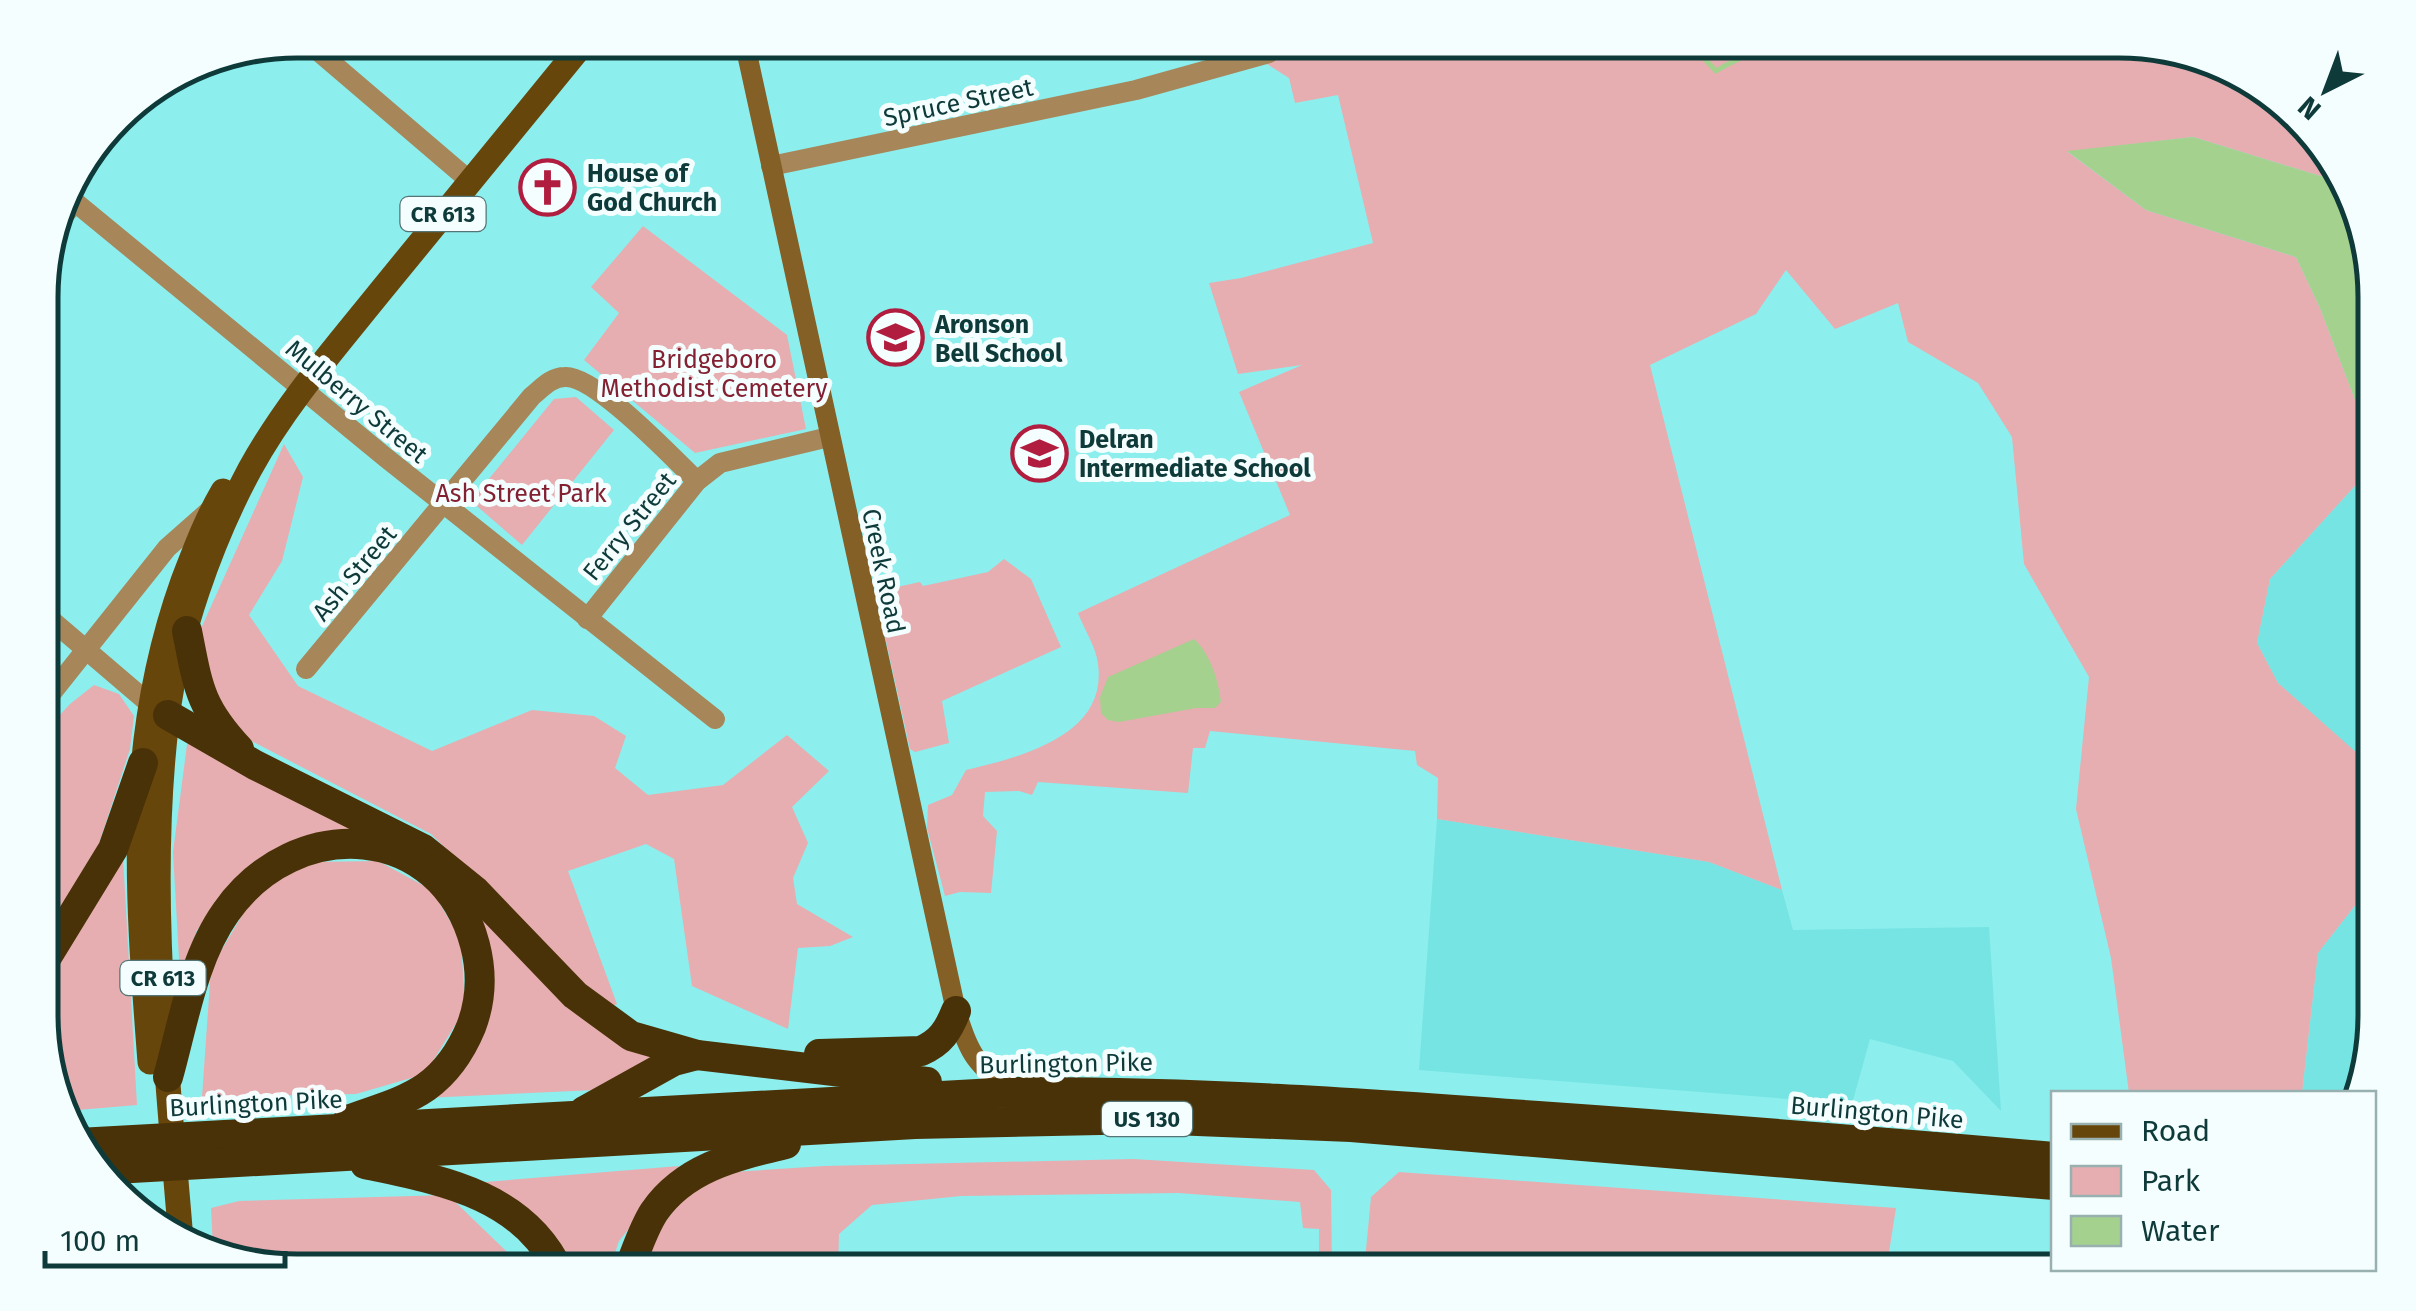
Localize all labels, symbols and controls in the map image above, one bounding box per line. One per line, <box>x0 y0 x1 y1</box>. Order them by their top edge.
north arrow <box>2276 40 2376 140</box>
street label: Spruce Street <box>881 72 1037 133</box>
text: N <box>2292 90 2328 127</box>
church icon: House of God Church <box>518 157 578 217</box>
place label: House of God Church <box>587 159 717 218</box>
road number: CR 613 <box>400 197 486 231</box>
school or university icon: Aronson Bell School <box>866 308 926 368</box>
place label: Aronson Bell School <box>934 310 1063 369</box>
street label: Mulberry Street <box>279 334 434 470</box>
park label: Bridgeboro Methodist Cemetery <box>600 345 828 404</box>
school or university icon: Delran Intermediate School <box>1010 423 1070 483</box>
place label: Delran Intermediate School <box>1079 425 1311 484</box>
street label: Ferry Street <box>577 466 683 587</box>
park label: Ash Street Park <box>436 479 607 509</box>
street label: Creek Road <box>855 506 911 636</box>
street label: Ash Street <box>306 519 404 627</box>
road number: CR 613 <box>120 961 206 995</box>
street label: Burlington Pike <box>979 1047 1153 1081</box>
street label: Burlington Pike <box>169 1084 344 1124</box>
street label: Burlington Pike <box>1789 1090 1965 1136</box>
legend <box>2051 1091 2376 1271</box>
road number: US 130 <box>1102 1102 1192 1136</box>
text: Road <box>2141 1113 2210 1149</box>
text: Park <box>2141 1163 2201 1199</box>
scale bar <box>45 1206 285 1268</box>
text: Water <box>2141 1213 2220 1249</box>
text: 100 m <box>60 1223 140 1259</box>

